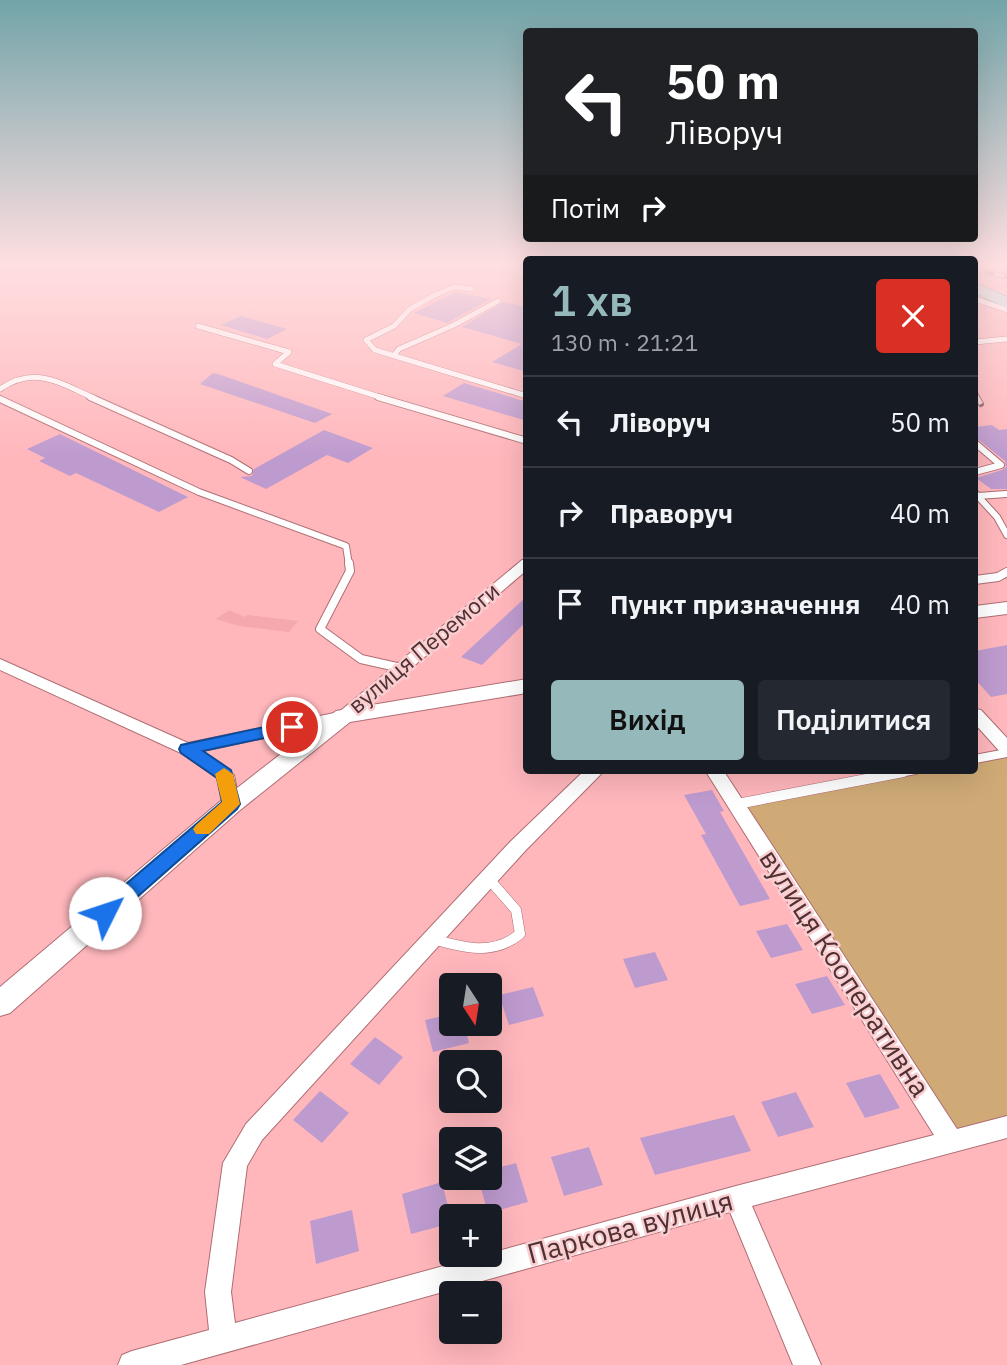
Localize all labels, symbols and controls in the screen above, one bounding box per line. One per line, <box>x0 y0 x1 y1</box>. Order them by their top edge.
text: 50 m <box>666 49 780 112</box>
icon: left <box>551 56 642 147</box>
text: Ліворуч <box>666 111 783 153</box>
icon: right <box>634 189 672 227</box>
text: Потім <box>551 191 620 225</box>
text: 1 хв <box>551 273 633 328</box>
button: close <box>876 279 950 353</box>
text: 130 m · 21:21 <box>551 327 698 357</box>
icon: left <box>551 403 589 441</box>
text: Ліворуч <box>610 405 711 439</box>
text: 50 m <box>890 405 950 439</box>
icon: right <box>551 494 589 532</box>
text: Праворуч <box>610 496 733 530</box>
text: 40 m <box>890 496 950 530</box>
street label: вулиця Перемоги <box>341 575 505 719</box>
icon: arrive <box>551 585 589 623</box>
text: Пункт призначення <box>610 587 860 621</box>
text: 40 m <box>890 587 950 621</box>
button: Вихід <box>551 680 744 760</box>
button: Поділитися <box>758 680 950 760</box>
pin <box>262 697 322 757</box>
icon: arrive <box>273 708 311 746</box>
street label: вулиця Кооперативна <box>752 842 939 1103</box>
position arrow <box>68 876 142 950</box>
north arrow <box>439 973 502 1036</box>
map controls <box>439 973 502 1344</box>
button: search <box>439 1050 502 1113</box>
button: layers <box>439 1127 502 1190</box>
street label: Паркова вулиця <box>523 1181 737 1272</box>
button: + <box>439 1204 502 1267</box>
button: − <box>439 1281 502 1344</box>

